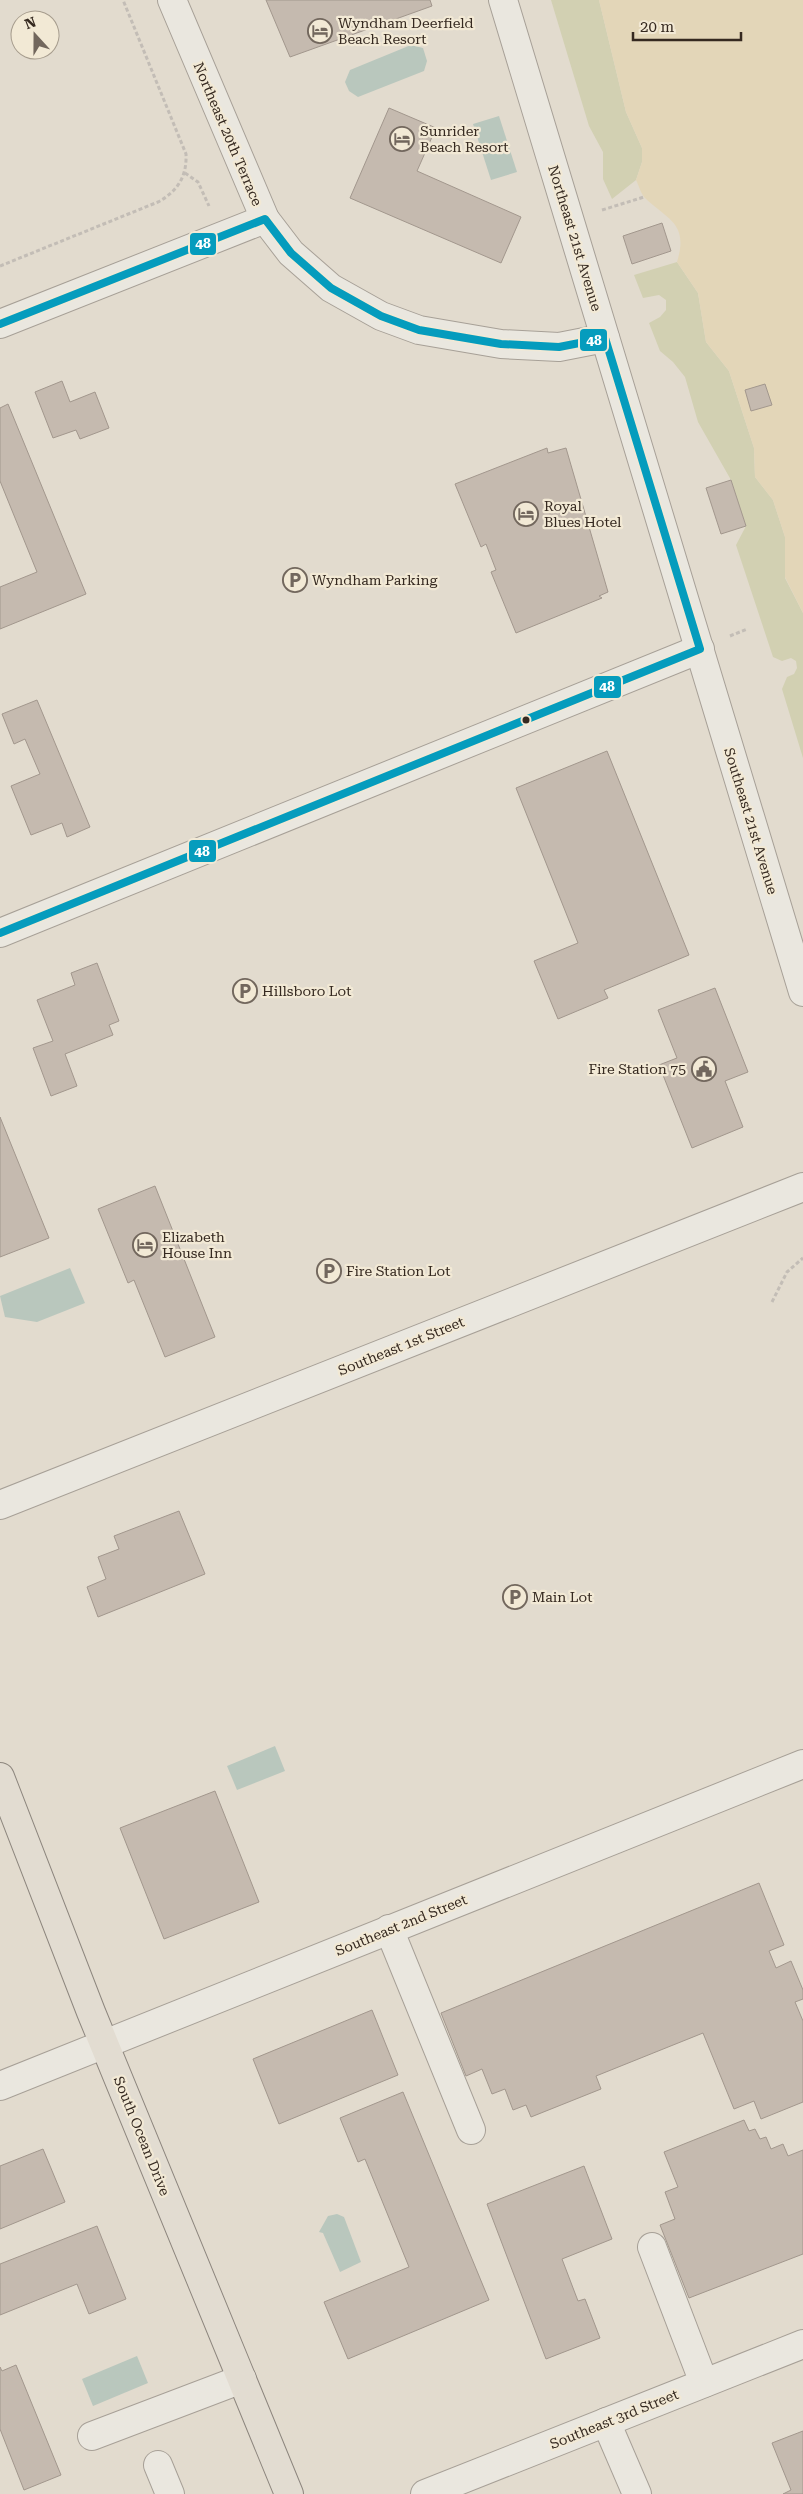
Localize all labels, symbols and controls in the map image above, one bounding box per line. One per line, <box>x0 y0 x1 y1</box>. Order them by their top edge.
north arrow <box>10 10 60 60</box>
scale bar <box>633 10 740 42</box>
text: N <box>22 13 38 32</box>
place label: Wyndham Deerfield Beach Resort <box>338 15 474 47</box>
hotel icon: Wyndham Deerfield Beach Resort <box>307 18 333 44</box>
text: 20 m <box>640 18 675 36</box>
street label: Northeast 20th Terrace <box>190 60 266 209</box>
place label: Sunrider Beach Resort <box>420 123 508 155</box>
hotel icon: Sunrider Beach Resort <box>389 126 415 152</box>
street label: Northeast 21st Avenue <box>545 163 605 313</box>
line badge: 48 <box>189 232 217 256</box>
text: 48 <box>195 235 211 251</box>
line badge: 48 <box>579 328 608 352</box>
text: 48 <box>586 332 602 348</box>
place label: Royal Blues Hotel <box>544 498 622 530</box>
hotel icon: Royal Blues Hotel <box>513 501 539 527</box>
parking icon: Wyndham Parking <box>282 567 308 593</box>
place label: Wyndham Parking <box>312 572 437 588</box>
line badge: 48 <box>593 675 622 699</box>
text: 48 <box>599 678 615 694</box>
unlabelled marker <box>521 715 531 725</box>
street label: Southeast 21st Avenue <box>721 746 781 897</box>
line badge: 48 <box>188 839 217 863</box>
text: 48 <box>194 843 210 859</box>
parking icon: Hillsboro Lot <box>232 978 258 1004</box>
place label: Hillsboro Lot <box>262 983 351 999</box>
public building icon: Fire Station 75 <box>691 1056 717 1082</box>
place label: Fire Station 75 <box>589 1061 686 1077</box>
place label: Elizabeth House Inn <box>162 1229 232 1261</box>
hotel icon: Elizabeth House Inn <box>132 1232 158 1258</box>
parking icon: Fire Station Lot <box>316 1258 342 1284</box>
place label: Fire Station Lot <box>346 1263 450 1279</box>
street label: Southeast 1st Street <box>336 1313 466 1379</box>
parking icon: Main Lot <box>502 1584 528 1610</box>
place label: Main Lot <box>532 1589 592 1605</box>
street label: Southeast 2nd Street <box>333 1891 469 1959</box>
street label: South Ocean Drive <box>111 2074 173 2198</box>
street label: Southeast 3rd Street <box>547 2386 681 2452</box>

